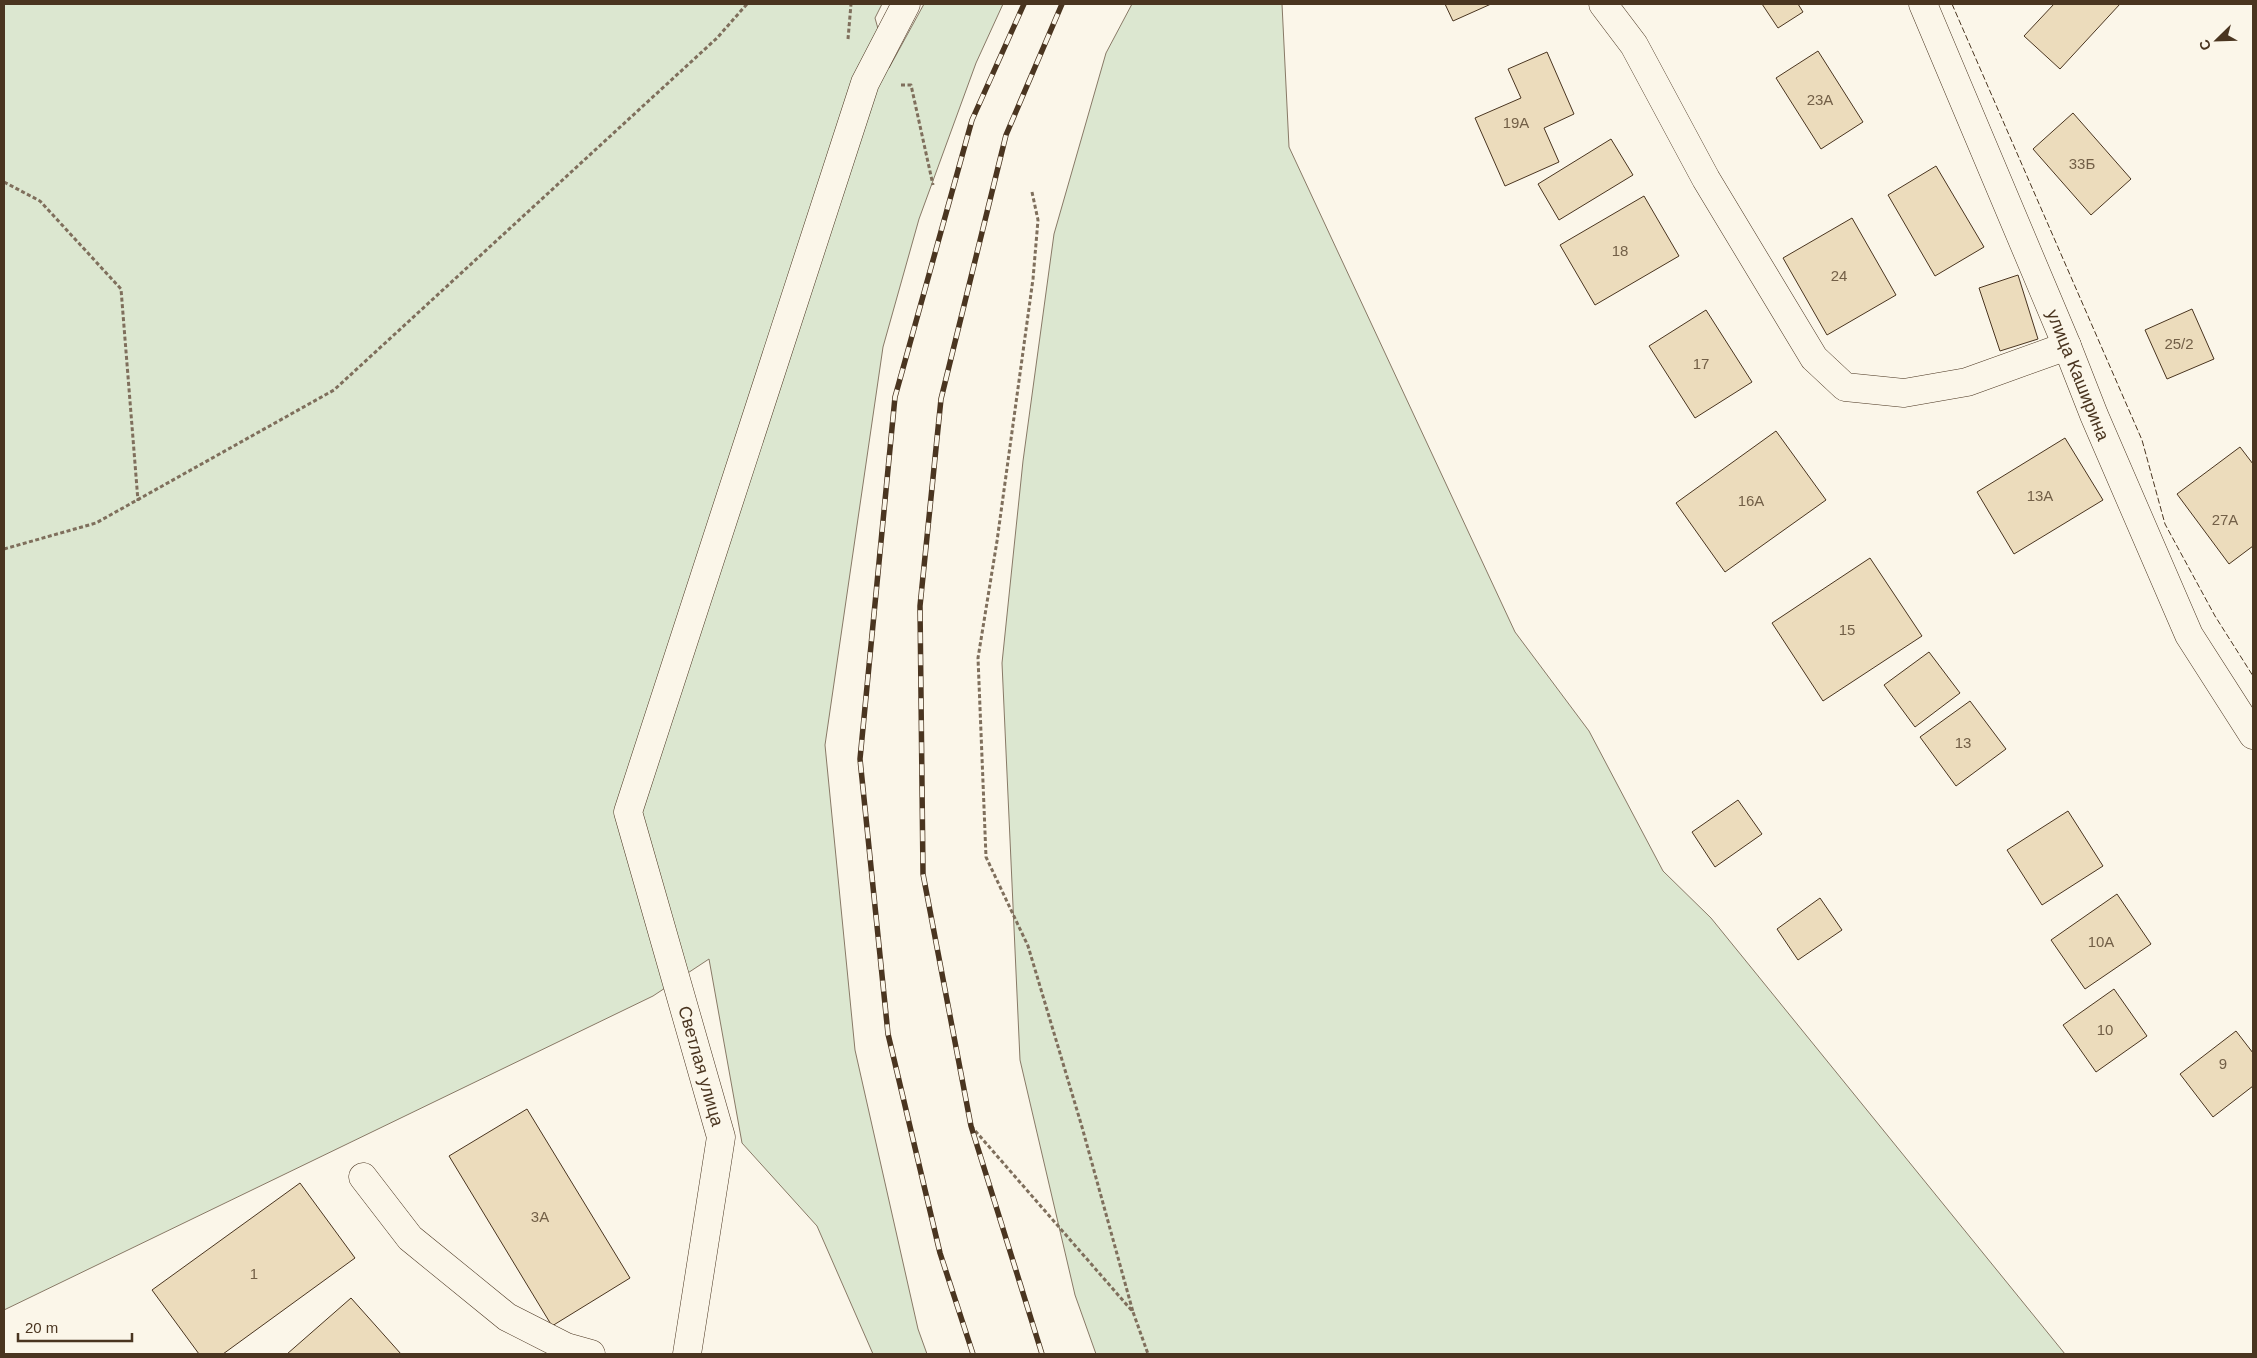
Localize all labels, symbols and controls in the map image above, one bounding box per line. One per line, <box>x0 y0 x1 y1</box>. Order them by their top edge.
north arrow <box>2192 15 2242 65</box>
text: С <box>2196 37 2214 53</box>
house number: 23А <box>1807 91 1833 108</box>
house number: 19А <box>1503 114 1529 131</box>
house number: 33Б <box>2069 155 2095 172</box>
house number: 18 <box>1612 242 1628 259</box>
house number: 24 <box>1831 267 1847 284</box>
street label: улица Каширина <box>2043 307 2114 444</box>
house number: 25/2 <box>2164 335 2194 352</box>
house number: 17 <box>1693 355 1709 372</box>
house number: 13А <box>2027 487 2053 504</box>
house number: 16А <box>1738 492 1764 509</box>
house number: 27А <box>2212 511 2238 528</box>
house number: 15 <box>1839 621 1855 638</box>
house number: 13 <box>1955 734 1971 751</box>
house number: 10А <box>2088 933 2114 950</box>
street label: Светлая улица <box>674 1003 728 1129</box>
house number: 10 <box>2097 1021 2113 1038</box>
house number: 9 <box>2219 1055 2227 1072</box>
house number: 3А <box>531 1208 549 1225</box>
house number: 1 <box>250 1265 258 1282</box>
scale bar <box>18 1310 131 1342</box>
text: 20 m <box>25 1319 58 1336</box>

